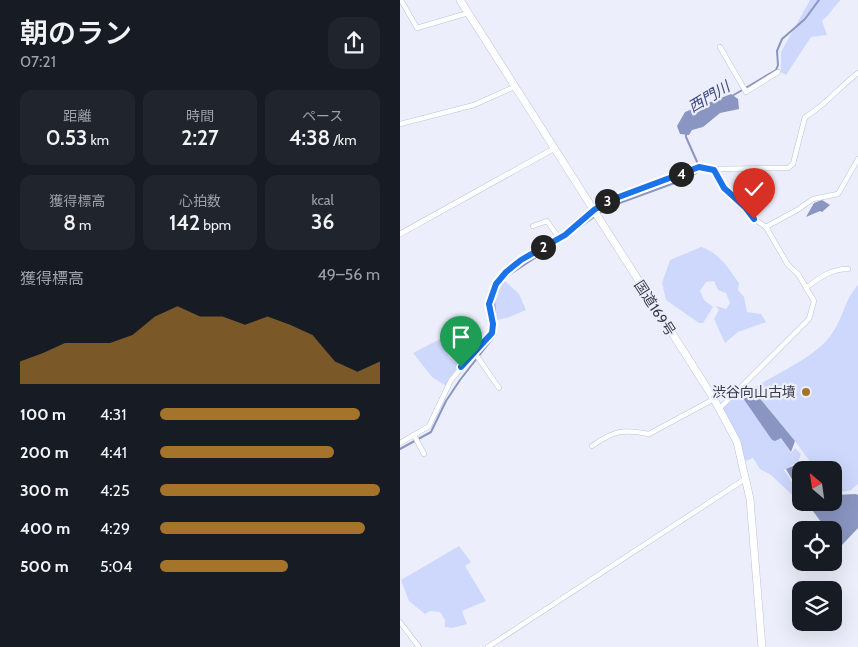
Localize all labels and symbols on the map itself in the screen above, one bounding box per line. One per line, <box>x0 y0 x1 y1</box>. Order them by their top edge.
water label: 西門川 <box>685 77 735 116</box>
pin: 4 <box>668 162 694 186</box>
pin <box>733 168 775 219</box>
pin: 3 <box>594 188 620 214</box>
pin: 2 <box>530 234 556 260</box>
street label: 国道169号 <box>630 277 680 339</box>
pin <box>440 316 482 367</box>
place label: 渋谷向山古墳 <box>712 383 796 401</box>
marker: 渋谷向山古墳 <box>800 386 812 398</box>
north arrow <box>792 461 842 511</box>

